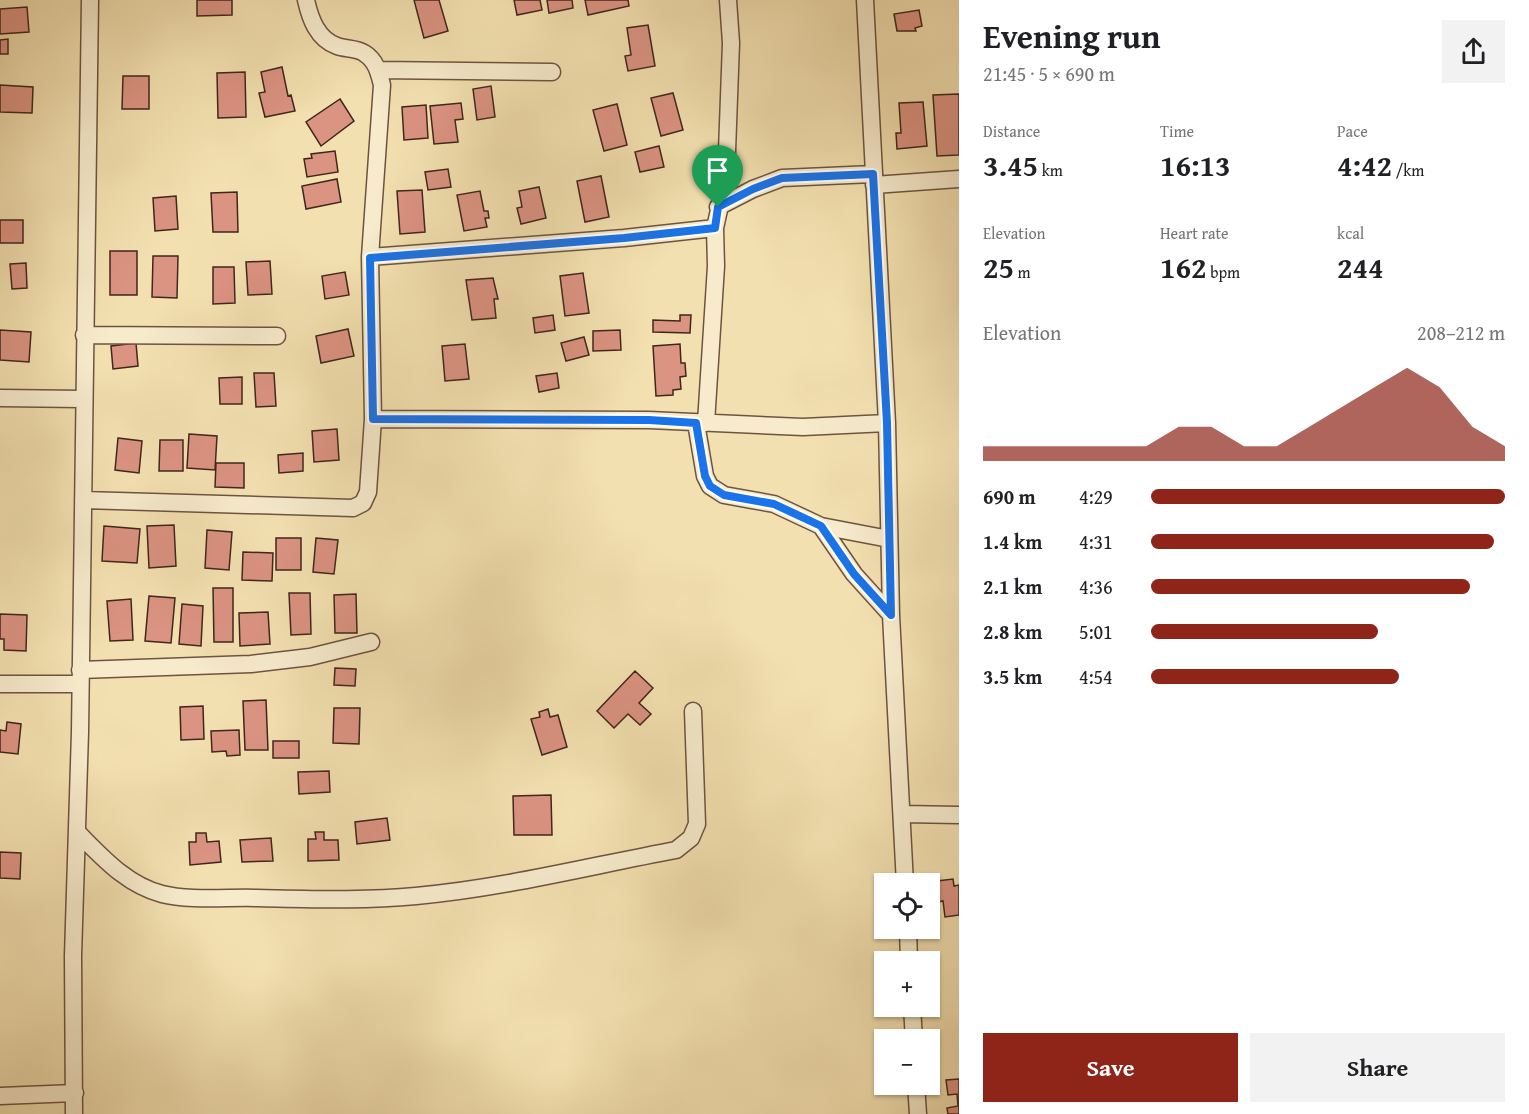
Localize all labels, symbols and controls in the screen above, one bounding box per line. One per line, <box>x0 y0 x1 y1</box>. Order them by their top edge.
text: Evening run <box>983 12 1160 60</box>
button: share <box>1442 20 1505 83</box>
text: 21:45 · 5 × 690 m <box>983 59 1115 88</box>
text: Distance <box>983 119 1040 143</box>
text: Time <box>1160 119 1194 143</box>
text: Pace <box>1337 119 1368 143</box>
text: 3.45 <box>983 143 1038 187</box>
text: 16:13 <box>1160 143 1231 187</box>
text: 4:42 <box>1337 143 1392 187</box>
pin <box>692 145 743 207</box>
icon: arrive <box>701 154 734 187</box>
text: km <box>1038 158 1063 182</box>
text: /km <box>1392 158 1424 182</box>
text: Elevation <box>983 221 1046 245</box>
text: Heart rate <box>1160 221 1229 245</box>
text: kcal <box>1337 221 1364 245</box>
text: 25 <box>983 245 1014 289</box>
text: 162 <box>1160 245 1207 289</box>
text: 244 <box>1337 245 1384 289</box>
text: m <box>1014 260 1031 284</box>
text: bpm <box>1207 260 1240 284</box>
text: Elevation <box>983 318 1061 347</box>
text: 208–212 m <box>1417 318 1505 347</box>
text: 690 m <box>983 482 1036 511</box>
text: 4:29 <box>1079 482 1113 511</box>
text: 1.4 km <box>983 527 1042 556</box>
text: 4:31 <box>1079 527 1113 556</box>
text: 2.1 km <box>983 572 1042 601</box>
text: 4:36 <box>1079 572 1113 601</box>
text: 2.8 km <box>983 617 1042 646</box>
text: 5:01 <box>1079 617 1113 646</box>
text: 3.5 km <box>983 662 1042 691</box>
text: 4:54 <box>1079 662 1113 691</box>
map controls <box>874 873 940 1095</box>
button: locate <box>874 873 940 939</box>
button: + <box>874 951 940 1017</box>
button: − <box>874 1029 940 1095</box>
button: Save <box>983 1033 1238 1102</box>
button: Share <box>1250 1033 1505 1102</box>

